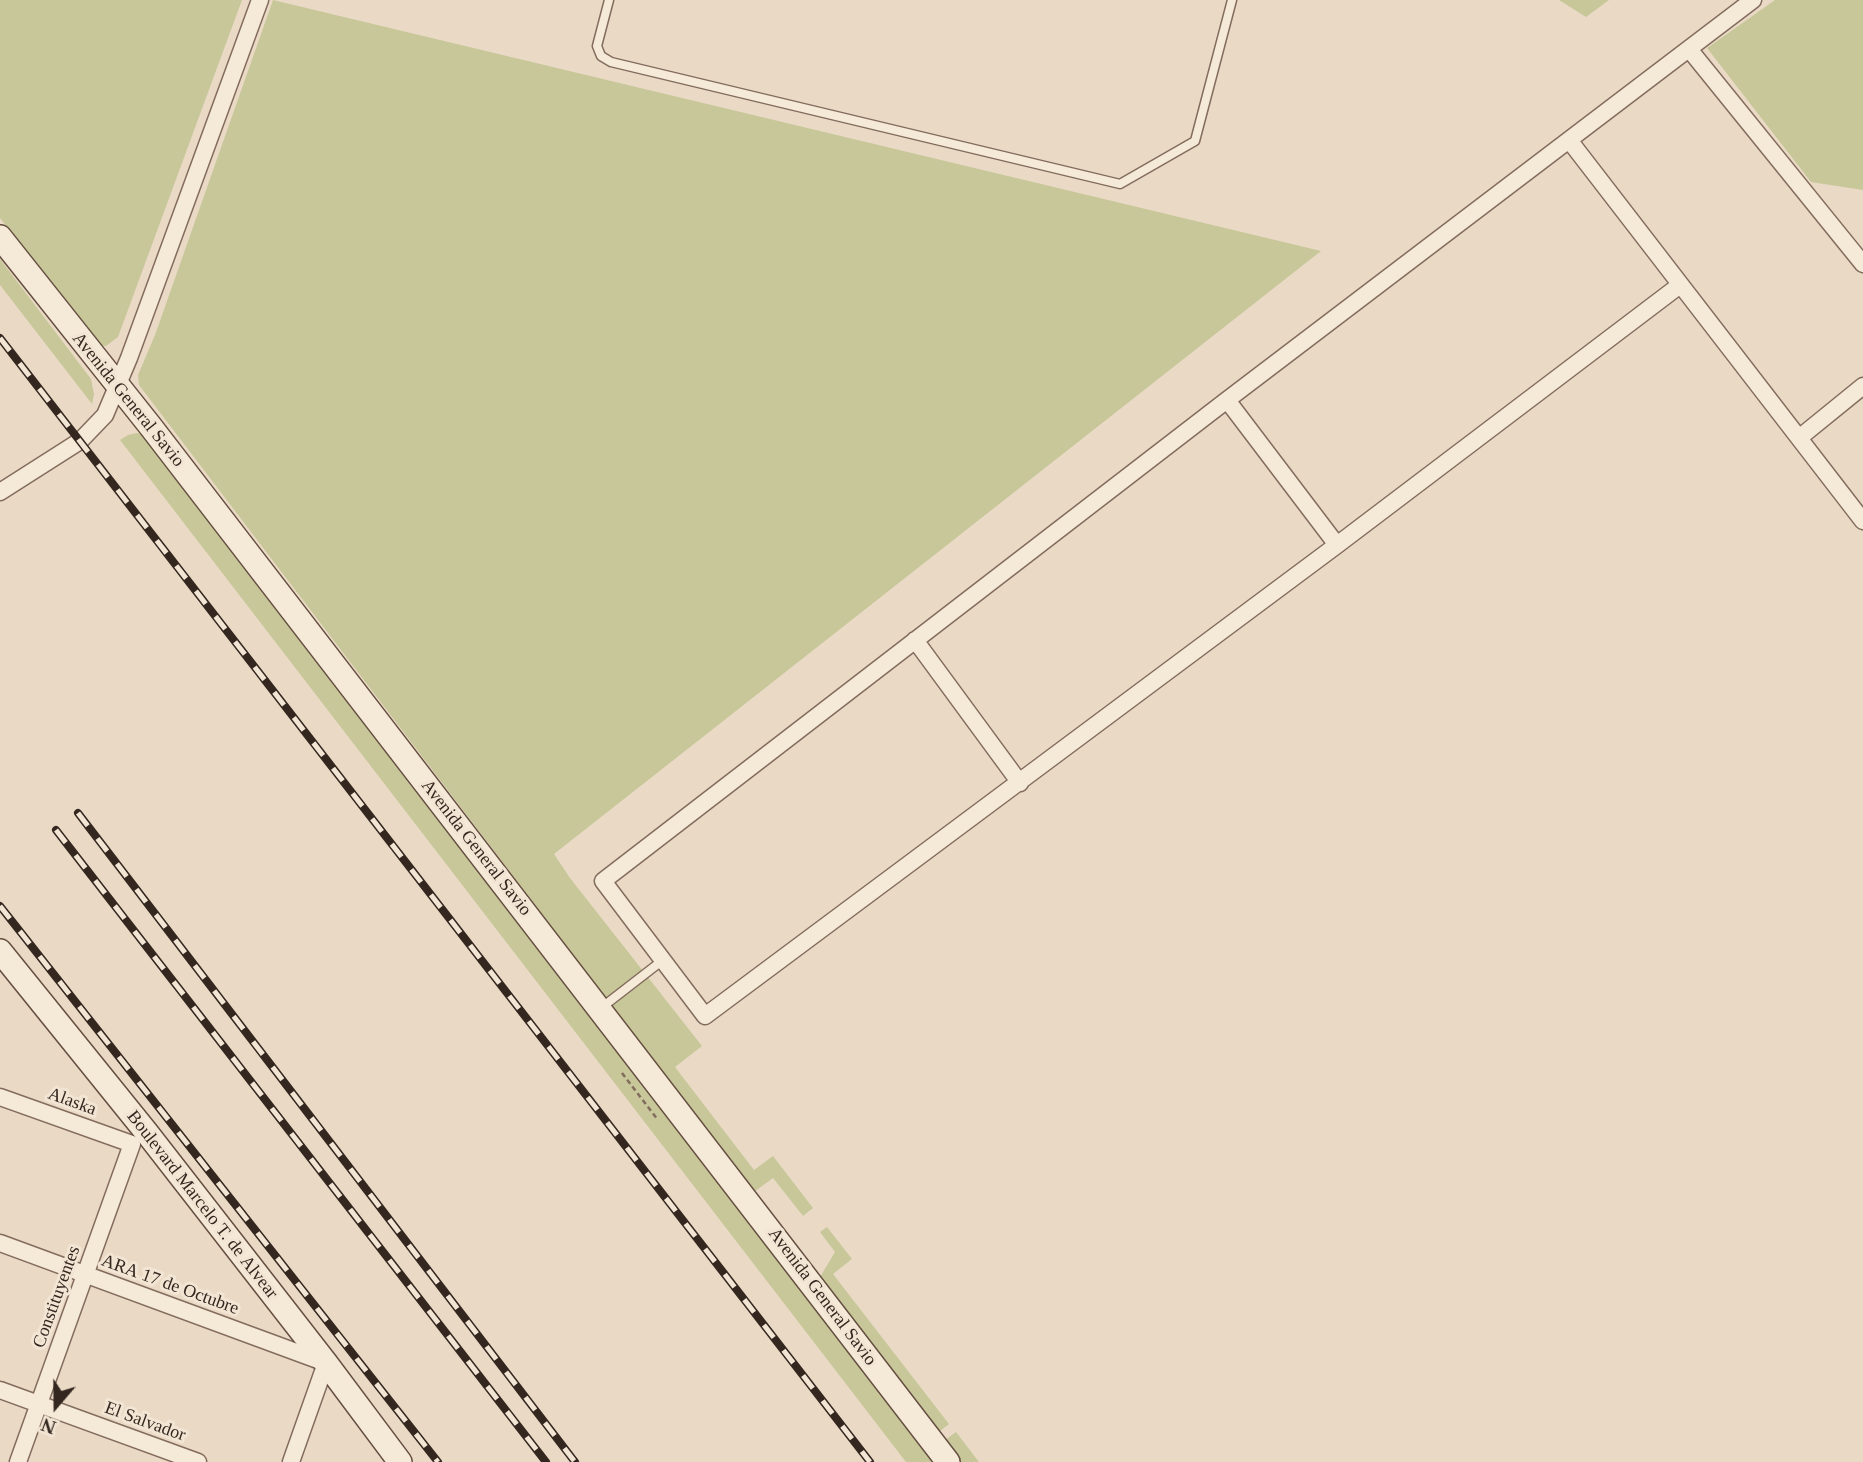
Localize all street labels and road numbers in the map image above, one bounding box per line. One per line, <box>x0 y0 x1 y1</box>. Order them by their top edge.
street label: Avenida General Savio <box>67 328 189 472</box>
street label: Avenida General Savio <box>416 776 536 920</box>
street label: Alaska <box>45 1083 99 1121</box>
street label: Boulevard Marcelo T. de Alvear <box>122 1107 282 1303</box>
street label: Avenida General Savio <box>763 1224 881 1370</box>
street label: Constituyentes <box>29 1243 85 1351</box>
street label: ARA 17 de Octubre <box>98 1250 242 1320</box>
street label: El Salvador <box>102 1397 188 1447</box>

